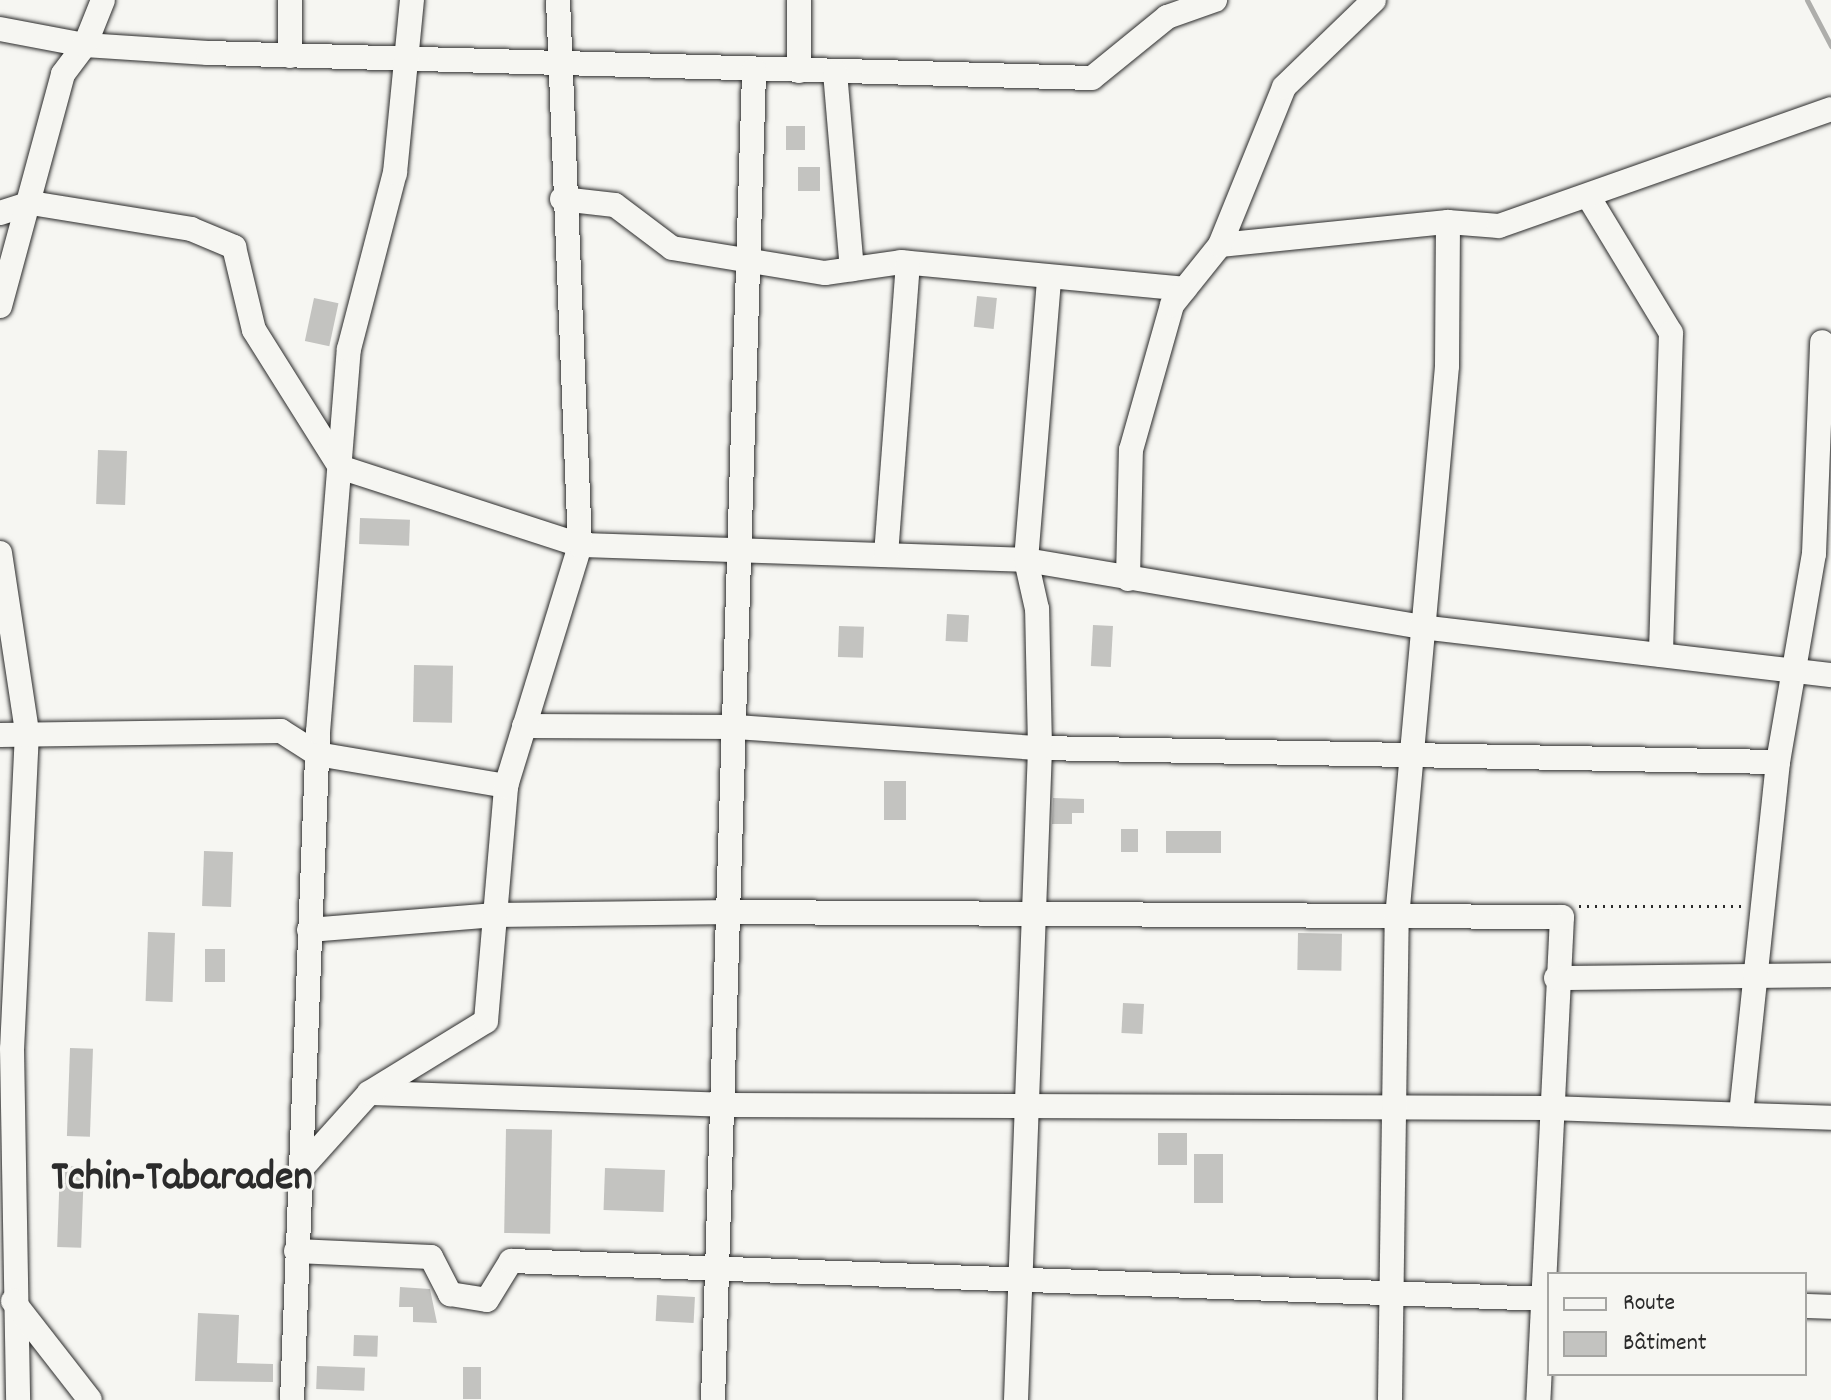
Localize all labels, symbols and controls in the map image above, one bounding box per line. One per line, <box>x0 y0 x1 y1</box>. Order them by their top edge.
district label: Tchin-Tabaraden <box>51 1155 313 1205</box>
legend <box>1547 1272 1807 1376</box>
text: Route <box>1623 1287 1675 1321</box>
text: Bâtiment <box>1623 1327 1707 1361</box>

